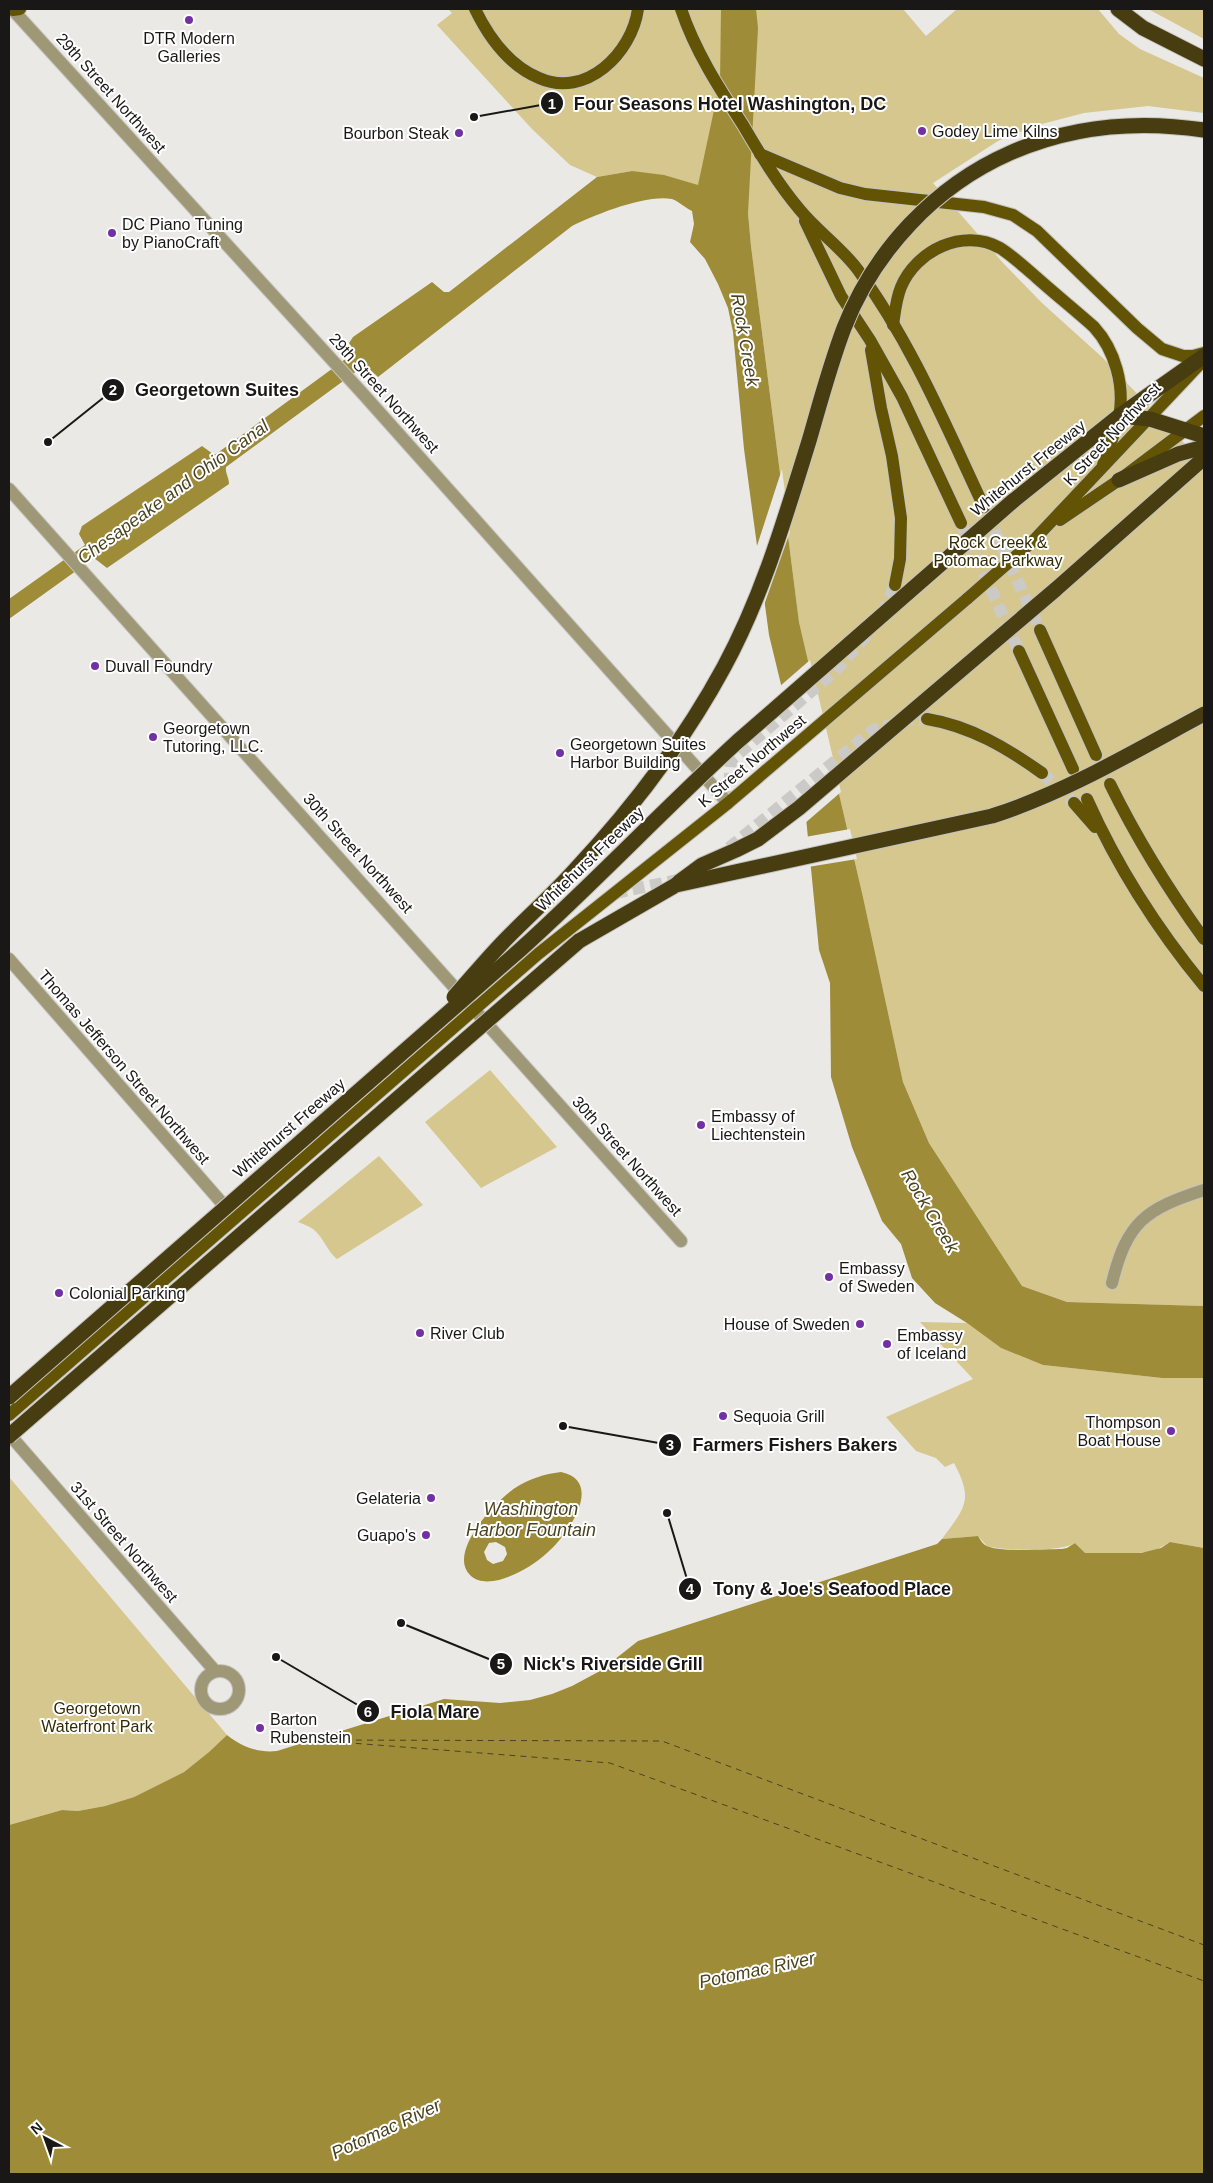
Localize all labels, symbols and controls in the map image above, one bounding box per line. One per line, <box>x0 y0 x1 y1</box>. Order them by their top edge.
marker: DTR Modern Galleries <box>183 14 195 26</box>
street label: 29th Street Northwest <box>53 30 169 157</box>
place label: DTR Modern Galleries <box>143 30 235 65</box>
callout: Four Seasons Hotel Washington, DC <box>539 87 897 120</box>
text: Four Seasons Hotel Washington, DC <box>574 94 886 114</box>
text: 1 <box>548 95 556 112</box>
place label: Godey Lime Kilns <box>932 123 1057 140</box>
place label: Bourbon Steak <box>343 125 450 142</box>
marker: Godey Lime Kilns <box>916 125 928 137</box>
marker: Bourbon Steak <box>453 127 465 139</box>
place label: DC Piano Tuning by PianoCraft <box>122 216 243 251</box>
marker: DC Piano Tuning by PianoCraft <box>106 227 118 239</box>
water label: Rock Creek <box>727 292 763 389</box>
street label: 29th Street Northwest <box>326 330 442 457</box>
callout: Georgetown Suites <box>100 374 309 407</box>
street label: K Street Northwest <box>1060 379 1164 489</box>
text: Georgetown Suites <box>135 380 299 400</box>
text: 2 <box>109 381 117 398</box>
water label: Chesapeake and Ohio Canal <box>74 415 273 568</box>
street label: Whitehurst Freeway <box>967 417 1089 519</box>
park label: Rock Creek & Potomac Parkway <box>934 534 1062 569</box>
place label: Duvall Foundry <box>105 658 213 675</box>
marker: Duvall Foundry <box>89 660 101 672</box>
street label: K Street Northwest <box>695 711 809 811</box>
place label: Georgetown Tutoring, LLC. <box>163 720 264 755</box>
marker: Georgetown Tutoring, LLC. <box>147 731 159 743</box>
place label: Georgetown Suites Harbor Building <box>570 736 706 771</box>
marker: Georgetown Suites Harbor Building <box>554 747 566 759</box>
street label: 30th Street Northwest <box>300 790 416 917</box>
street label: Whitehurst Freeway <box>533 803 647 915</box>
street label: Thomas Jefferson Street Northwest <box>35 967 213 1168</box>
street label: Whitehurst Freeway <box>230 1075 348 1181</box>
street label: 30th Street Northwest <box>569 1093 685 1220</box>
place label: Embassy of Liechtenstein <box>711 1108 805 1143</box>
marker: Embassy of Liechtenstein <box>695 1119 707 1131</box>
water label: Rock Creek <box>897 1166 963 1257</box>
place label: Embassy of Sweden <box>839 1260 915 1295</box>
marker: Embassy of Sweden <box>823 1271 835 1283</box>
place label: Colonial Parking <box>69 1285 186 1302</box>
marker: Colonial Parking <box>53 1287 65 1299</box>
place label: House of Sweden <box>724 1316 850 1333</box>
marker: House of Sweden <box>854 1318 866 1330</box>
place label: River Club <box>430 1325 505 1342</box>
marker: River Club <box>414 1327 426 1339</box>
place label: Embassy of Iceland <box>897 1327 966 1362</box>
marker: Embassy of Iceland <box>881 1338 893 1350</box>
place label: Sequoia Grill <box>733 1408 825 1425</box>
marker: Sequoia Grill <box>717 1410 729 1422</box>
place label: Thompson Boat House <box>1077 1414 1161 1449</box>
marker: Thompson Boat House <box>1165 1425 1177 1437</box>
callout: Farmers Fishers Bakers <box>657 1429 907 1462</box>
text: Farmers Fishers Bakers <box>692 1435 898 1455</box>
text: 3 <box>666 1436 674 1453</box>
street label: 31st Street Northwest <box>67 1478 181 1606</box>
place label: Gelateria <box>356 1490 421 1507</box>
marker: Gelateria <box>425 1492 437 1504</box>
water label: Washington Harbor Fountain <box>466 1499 596 1540</box>
place label: Guapo's <box>357 1527 416 1544</box>
marker: Guapo's <box>420 1529 432 1541</box>
callout: Tony & Joe's Seafood Place <box>678 1573 961 1606</box>
text: Tony & Joe's Seafood Place <box>713 1579 951 1599</box>
text: 4 <box>686 1580 695 1597</box>
callout: Nick's Riverside Grill <box>489 1648 713 1681</box>
text: Nick's Riverside Grill <box>523 1654 703 1674</box>
text: 5 <box>497 1655 505 1672</box>
callout: Fiola Mare <box>356 1695 490 1728</box>
park label: Georgetown Waterfront Park <box>41 1700 154 1735</box>
text: Fiola Mare <box>390 1702 480 1722</box>
text: 6 <box>364 1703 372 1720</box>
place label: Barton Rubenstein <box>270 1711 351 1746</box>
marker: Barton Rubenstein <box>254 1722 266 1734</box>
water label: Potomac River <box>697 1948 818 1992</box>
water label: Potomac River <box>328 2095 445 2163</box>
north arrow <box>20 2113 70 2163</box>
text: N <box>27 2119 46 2138</box>

